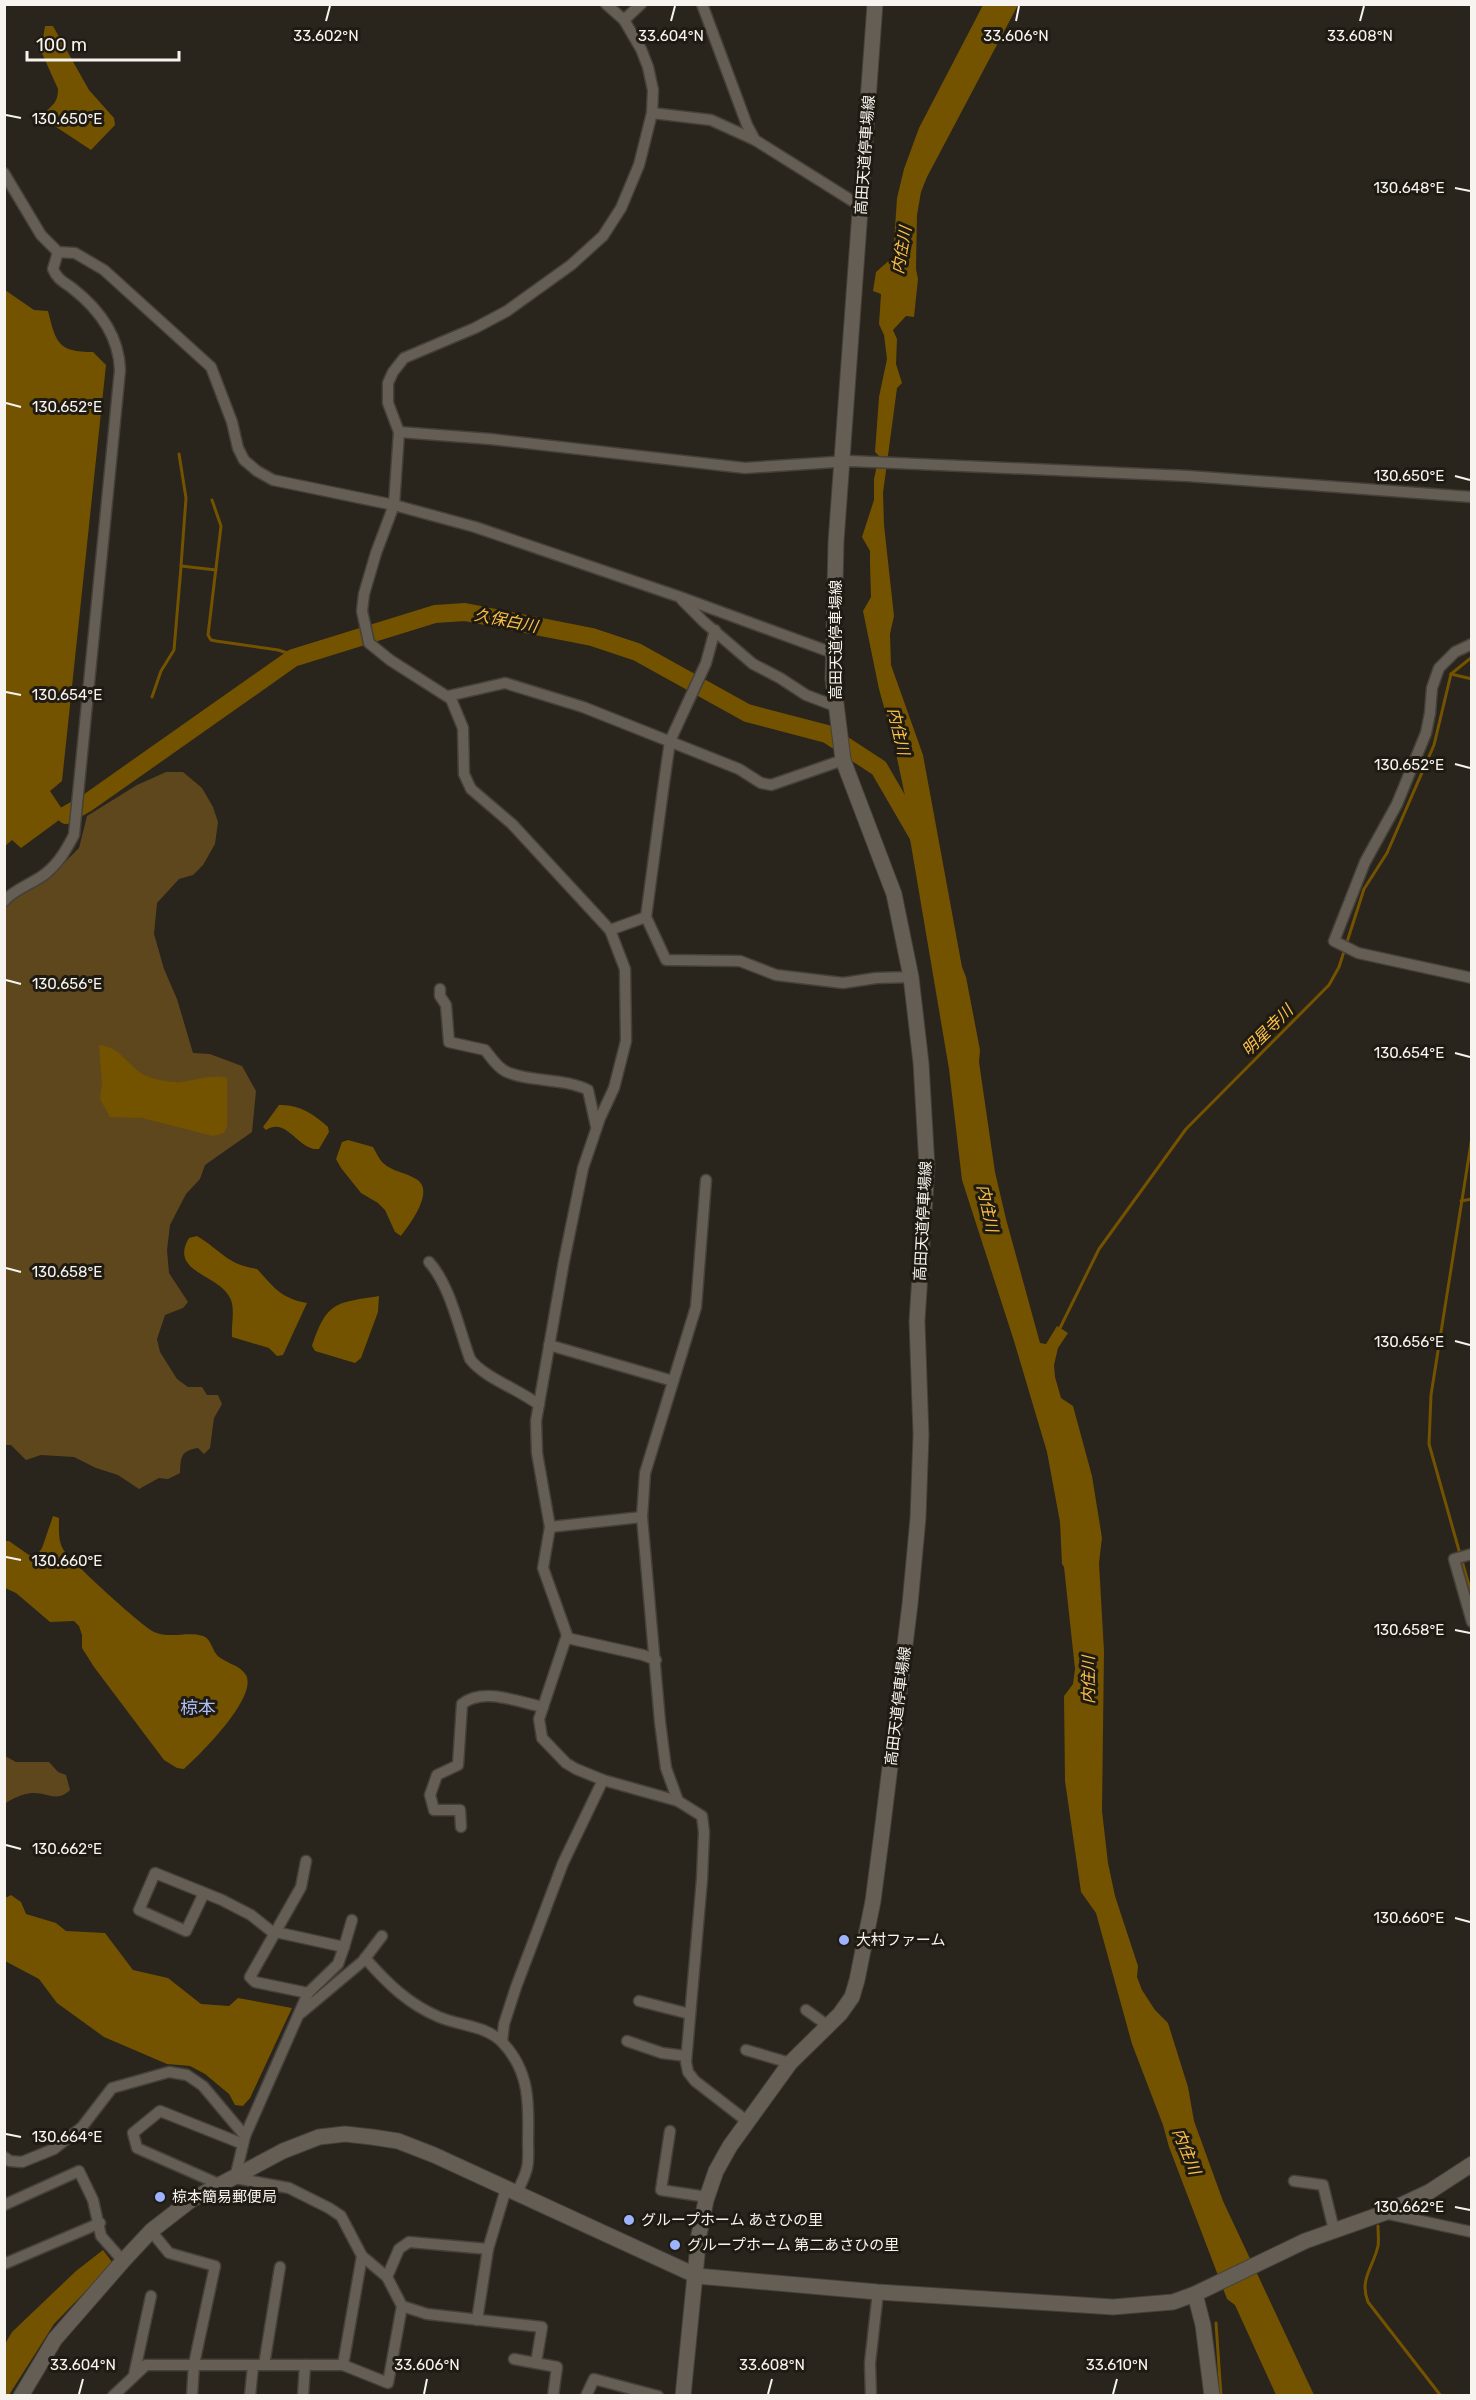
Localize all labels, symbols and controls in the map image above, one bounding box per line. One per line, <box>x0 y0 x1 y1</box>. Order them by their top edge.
scale bar <box>27 24 178 62</box>
text: 33.602°N <box>293 27 359 45</box>
text: 33.604°N <box>638 27 704 45</box>
text: 33.606°N <box>983 27 1049 45</box>
text: 33.608°N <box>1327 27 1393 45</box>
text: 100 m <box>36 34 87 56</box>
street label: 高田天道停車場線 <box>852 95 878 215</box>
text: 130.650°E <box>32 110 102 128</box>
text: 130.648°E <box>1373 179 1445 197</box>
water label: 内住川 <box>888 223 915 275</box>
text: 130.652°E <box>32 398 102 416</box>
text: 130.650°E <box>1374 467 1444 485</box>
street label: 高田天道停車場線 <box>827 580 845 700</box>
water label: 久保白川 <box>473 605 541 636</box>
text: 130.654°E <box>32 686 102 704</box>
water label: 内住川 <box>884 706 914 759</box>
text: 130.652°E <box>1374 756 1444 774</box>
text: 130.656°E <box>32 975 102 993</box>
water label: 明星寺川 <box>1238 1000 1298 1060</box>
text: 130.654°E <box>1374 1044 1444 1062</box>
street label: 高田天道停車場線 <box>911 1161 935 1281</box>
water label: 内住川 <box>973 1183 1002 1236</box>
text: 130.658°E <box>32 1263 102 1281</box>
text: 130.656°E <box>1374 1333 1444 1351</box>
text: 130.660°E <box>32 1552 102 1570</box>
text: 130.658°E <box>1374 1621 1444 1639</box>
street label: 高田天道停車場線 <box>882 1645 914 1767</box>
water label: 内住川 <box>1079 1654 1098 1704</box>
district label: 椋本 <box>180 1697 216 1719</box>
text: 130.662°E <box>32 1840 102 1858</box>
text: 130.660°E <box>1374 1909 1444 1927</box>
place label: 大村ファーム <box>856 1931 946 1949</box>
marker: 大村ファーム <box>837 1933 851 1947</box>
water label: 内住川 <box>1169 2125 1205 2179</box>
text: 130.664°E <box>32 2128 102 2146</box>
place label: 椋本簡易郵便局 <box>172 2188 277 2206</box>
marker: 椋本簡易郵便局 <box>153 2190 167 2204</box>
text: 130.662°E <box>1374 2198 1444 2216</box>
place label: グループホーム あさひの里 <box>641 2211 823 2229</box>
marker: グループホーム あさひの里 <box>622 2213 636 2227</box>
place label: グループホーム 第二あさひの里 <box>687 2236 899 2254</box>
marker: グループホーム 第二あさひの里 <box>668 2238 682 2252</box>
text: 33.604°N <box>50 2356 116 2374</box>
text: 33.606°N <box>394 2356 460 2374</box>
text: 33.608°N <box>739 2356 805 2374</box>
text: 33.610°N <box>1086 2356 1148 2374</box>

